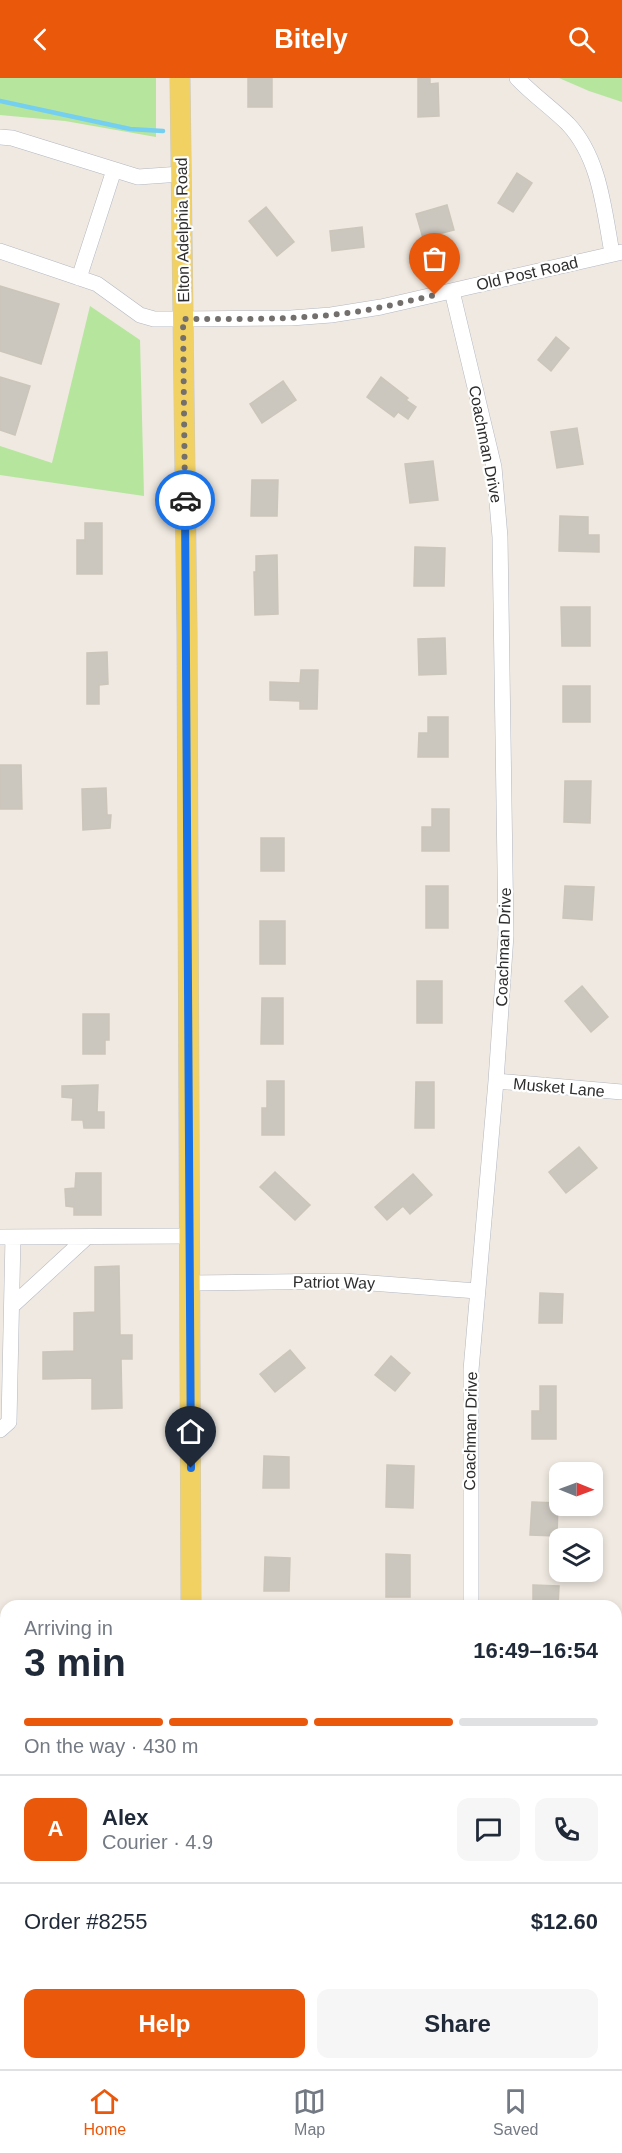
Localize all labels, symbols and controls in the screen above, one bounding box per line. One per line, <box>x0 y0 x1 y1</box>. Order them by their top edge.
icon: back <box>24 23 57 56</box>
icon: search <box>565 23 598 56</box>
text: Bitely <box>274 24 348 54</box>
street label: Elton Adelphia Road <box>173 157 192 303</box>
pin <box>409 233 460 295</box>
icon: bag <box>418 242 451 275</box>
street label: Old Post Road <box>475 254 580 293</box>
street label: Coachman Drive <box>466 384 505 504</box>
courier <box>155 470 215 530</box>
icon: car <box>169 484 202 517</box>
street label: Coachman Drive <box>493 887 514 1007</box>
street label: Musket Lane <box>513 1075 605 1100</box>
street label: Patriot Way <box>293 1273 375 1292</box>
street label: Coachman Drive <box>461 1371 480 1491</box>
pin <box>165 1406 216 1468</box>
icon: home <box>174 1415 207 1448</box>
north arrow <box>549 1462 603 1516</box>
map controls <box>549 1462 603 1582</box>
button: layers <box>549 1528 603 1582</box>
text: Arriving in <box>24 1617 113 1639</box>
text: 16:49–16:54 <box>473 1638 598 1663</box>
text: 3 min <box>24 1641 126 1684</box>
text: On the way · 430 m <box>24 1735 199 1757</box>
button: chat <box>457 1798 520 1861</box>
button: phone <box>535 1798 598 1861</box>
text: Alex <box>102 1805 148 1830</box>
text: A <box>48 1816 63 1841</box>
text: Courier · 4.9 <box>102 1831 213 1853</box>
text: Order #8255 <box>24 1909 148 1934</box>
text: $12.60 <box>531 1909 598 1934</box>
button: Help <box>24 1989 305 2058</box>
button: Share <box>317 1989 598 2058</box>
tab: Home <box>83 2085 126 2139</box>
tab: Map <box>293 2085 326 2139</box>
tab: Saved <box>493 2085 538 2139</box>

